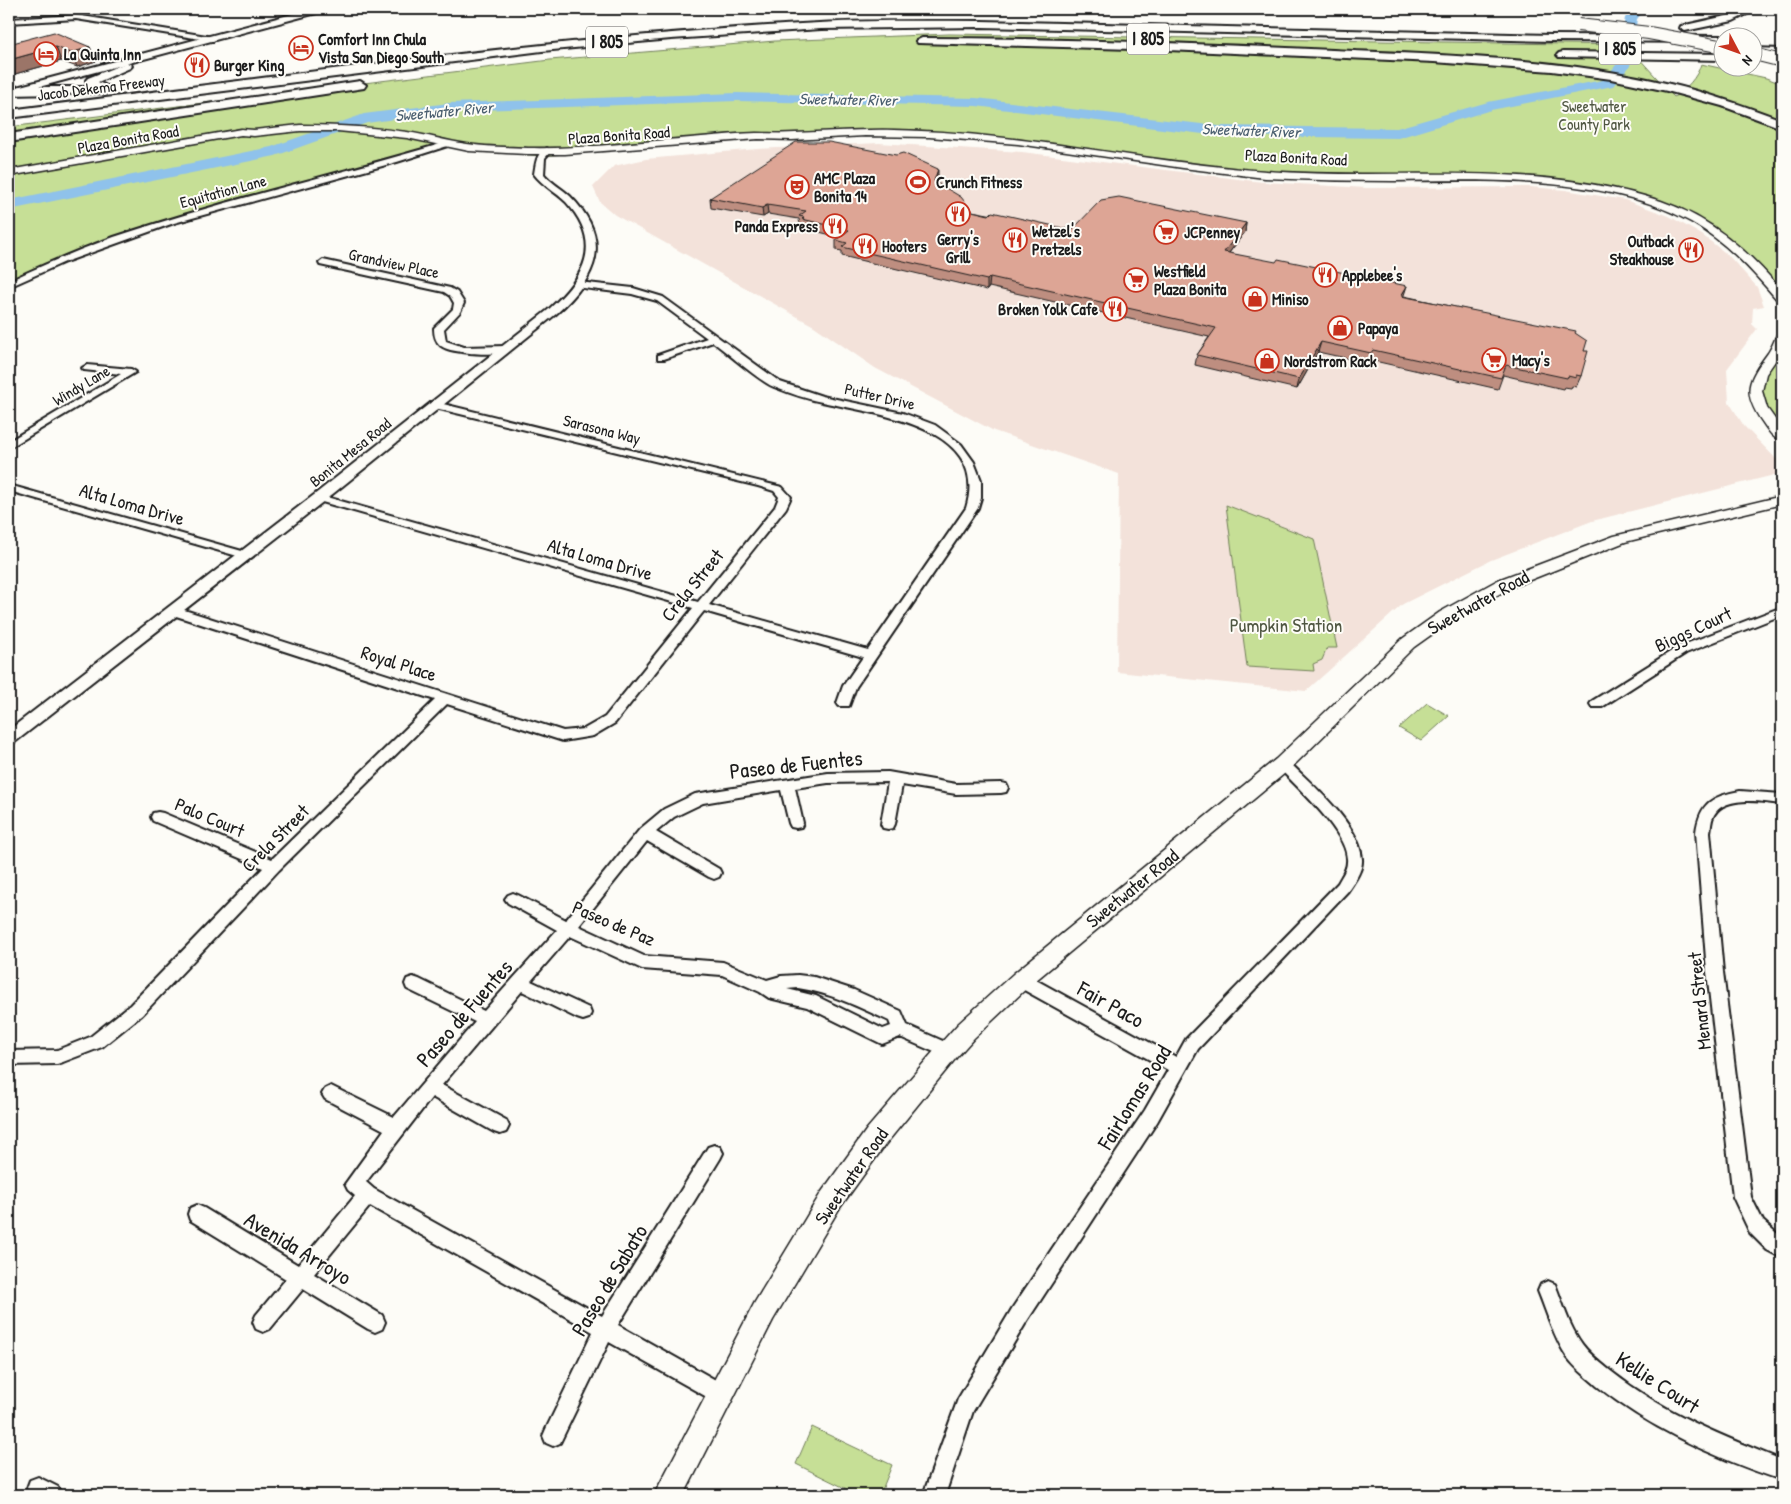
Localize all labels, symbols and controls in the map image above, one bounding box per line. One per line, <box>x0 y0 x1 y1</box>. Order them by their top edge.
road number: I 805 <box>1127 23 1169 54</box>
road number: I 805 <box>586 27 628 58</box>
place label: Comfort Inn Chula Vista San Diego South <box>318 28 444 69</box>
north arrow <box>1714 28 1764 78</box>
road number: I 805 <box>1599 34 1641 64</box>
hotel icon: Comfort Inn Chula Vista San Diego South <box>288 35 314 61</box>
hotel icon: La Quinta Inn <box>33 41 59 67</box>
place label: La Quinta Inn <box>64 43 141 65</box>
restaurant icon: Burger King <box>184 52 210 78</box>
text: N <box>1738 52 1758 70</box>
place label: Burger King <box>214 54 284 77</box>
street label: Jacob Dekema Freeway <box>36 68 166 106</box>
water label: Sweetwater River <box>799 87 899 111</box>
park label: Sweetwater County Park <box>1558 95 1630 135</box>
water label: Sweetwater River <box>394 96 496 126</box>
water label: Sweetwater River <box>1202 117 1302 143</box>
street label: Plaza Bonita Road <box>76 119 180 159</box>
street label: Plaza Bonita Road <box>567 120 671 150</box>
street label: Plaza Bonita Road <box>1244 143 1348 171</box>
place label: AMC Plaza Bonita 14 <box>814 167 876 207</box>
street label: Equitation Lane <box>177 169 269 213</box>
sports icon: Crunch Fitness <box>905 169 931 195</box>
place label: Crunch Fitness <box>936 171 1023 193</box>
theatre icon: AMC Plaza Bonita 14 <box>784 174 810 200</box>
restaurant icon: Gerry's Grill <box>945 201 971 227</box>
restaurant icon: Panda Express <box>822 213 848 239</box>
place label: Panda Express <box>735 215 819 238</box>
supermarket icon: JCPenney <box>1153 219 1179 245</box>
place label: Wetzel's Pretzels <box>1032 220 1082 260</box>
place label: JCPenney <box>1184 221 1241 244</box>
restaurant icon: Wetzel's Pretzels <box>1002 227 1028 253</box>
place label: Gerry's Grill <box>937 228 980 268</box>
place label: Outback Steakhouse <box>1610 230 1675 270</box>
restaurant icon: Hooters <box>852 233 878 259</box>
place label: Hooters <box>882 235 927 257</box>
restaurant icon: Outback Steakhouse <box>1678 237 1704 263</box>
street label: Grandview Place <box>347 243 442 283</box>
place label: Westfield Plaza Bonita <box>1154 260 1227 300</box>
restaurant icon: Applebee's <box>1312 262 1338 288</box>
place label: Applebee's <box>1342 264 1403 287</box>
supermarket icon: Westfield Plaza Bonita <box>1123 267 1149 293</box>
shop icon: Miniso <box>1242 286 1268 312</box>
place label: Miniso <box>1272 288 1309 310</box>
restaurant icon: Broken Yolk Cafe <box>1102 296 1128 322</box>
place label: Broken Yolk Cafe <box>998 298 1099 320</box>
shop icon: Papaya <box>1327 315 1353 341</box>
place label: Papaya <box>1358 317 1399 340</box>
supermarket icon: Macy's <box>1481 347 1507 373</box>
shop icon: Nordstrom Rack <box>1254 348 1280 374</box>
place label: Macy's <box>1512 349 1550 372</box>
place label: Nordstrom Rack <box>1284 350 1377 372</box>
street label: Windy Lane <box>48 359 114 411</box>
street label: Putter Drive <box>843 377 918 415</box>
street label: Sarasona Way <box>561 409 643 449</box>
street label: Bonita Mesa Road <box>305 412 395 492</box>
street label: Alta Loma Drive <box>77 477 188 531</box>
street label: Alta Loma Drive <box>545 532 656 586</box>
street label: Crela Street <box>655 543 730 627</box>
street label: Sweetwater Road <box>1423 563 1534 641</box>
street label: Biggs Court <box>1650 600 1736 658</box>
park label: Pumpkin Station <box>1230 612 1342 638</box>
street label: Royal Place <box>358 639 440 688</box>
street label: Paseo de Fuentes <box>728 742 864 786</box>
street label: Palo Court <box>171 791 249 843</box>
street label: Crela Street <box>235 798 315 878</box>
street label: Sweetwater Road <box>1080 842 1184 933</box>
street label: Paseo de Paz <box>569 894 659 952</box>
street label: Menard Street <box>1681 950 1717 1051</box>
street label: Paseo de Fuentes <box>409 953 519 1073</box>
street label: Fair Paco <box>1071 973 1150 1035</box>
street label: Fairlomas Road <box>1089 1039 1178 1156</box>
street label: Sweetwater Road <box>808 1122 894 1229</box>
street label: Avenida Arroyo <box>239 1204 357 1292</box>
street label: Paseo de Sabato <box>564 1218 654 1342</box>
street label: Kellie Court <box>1610 1344 1706 1420</box>

